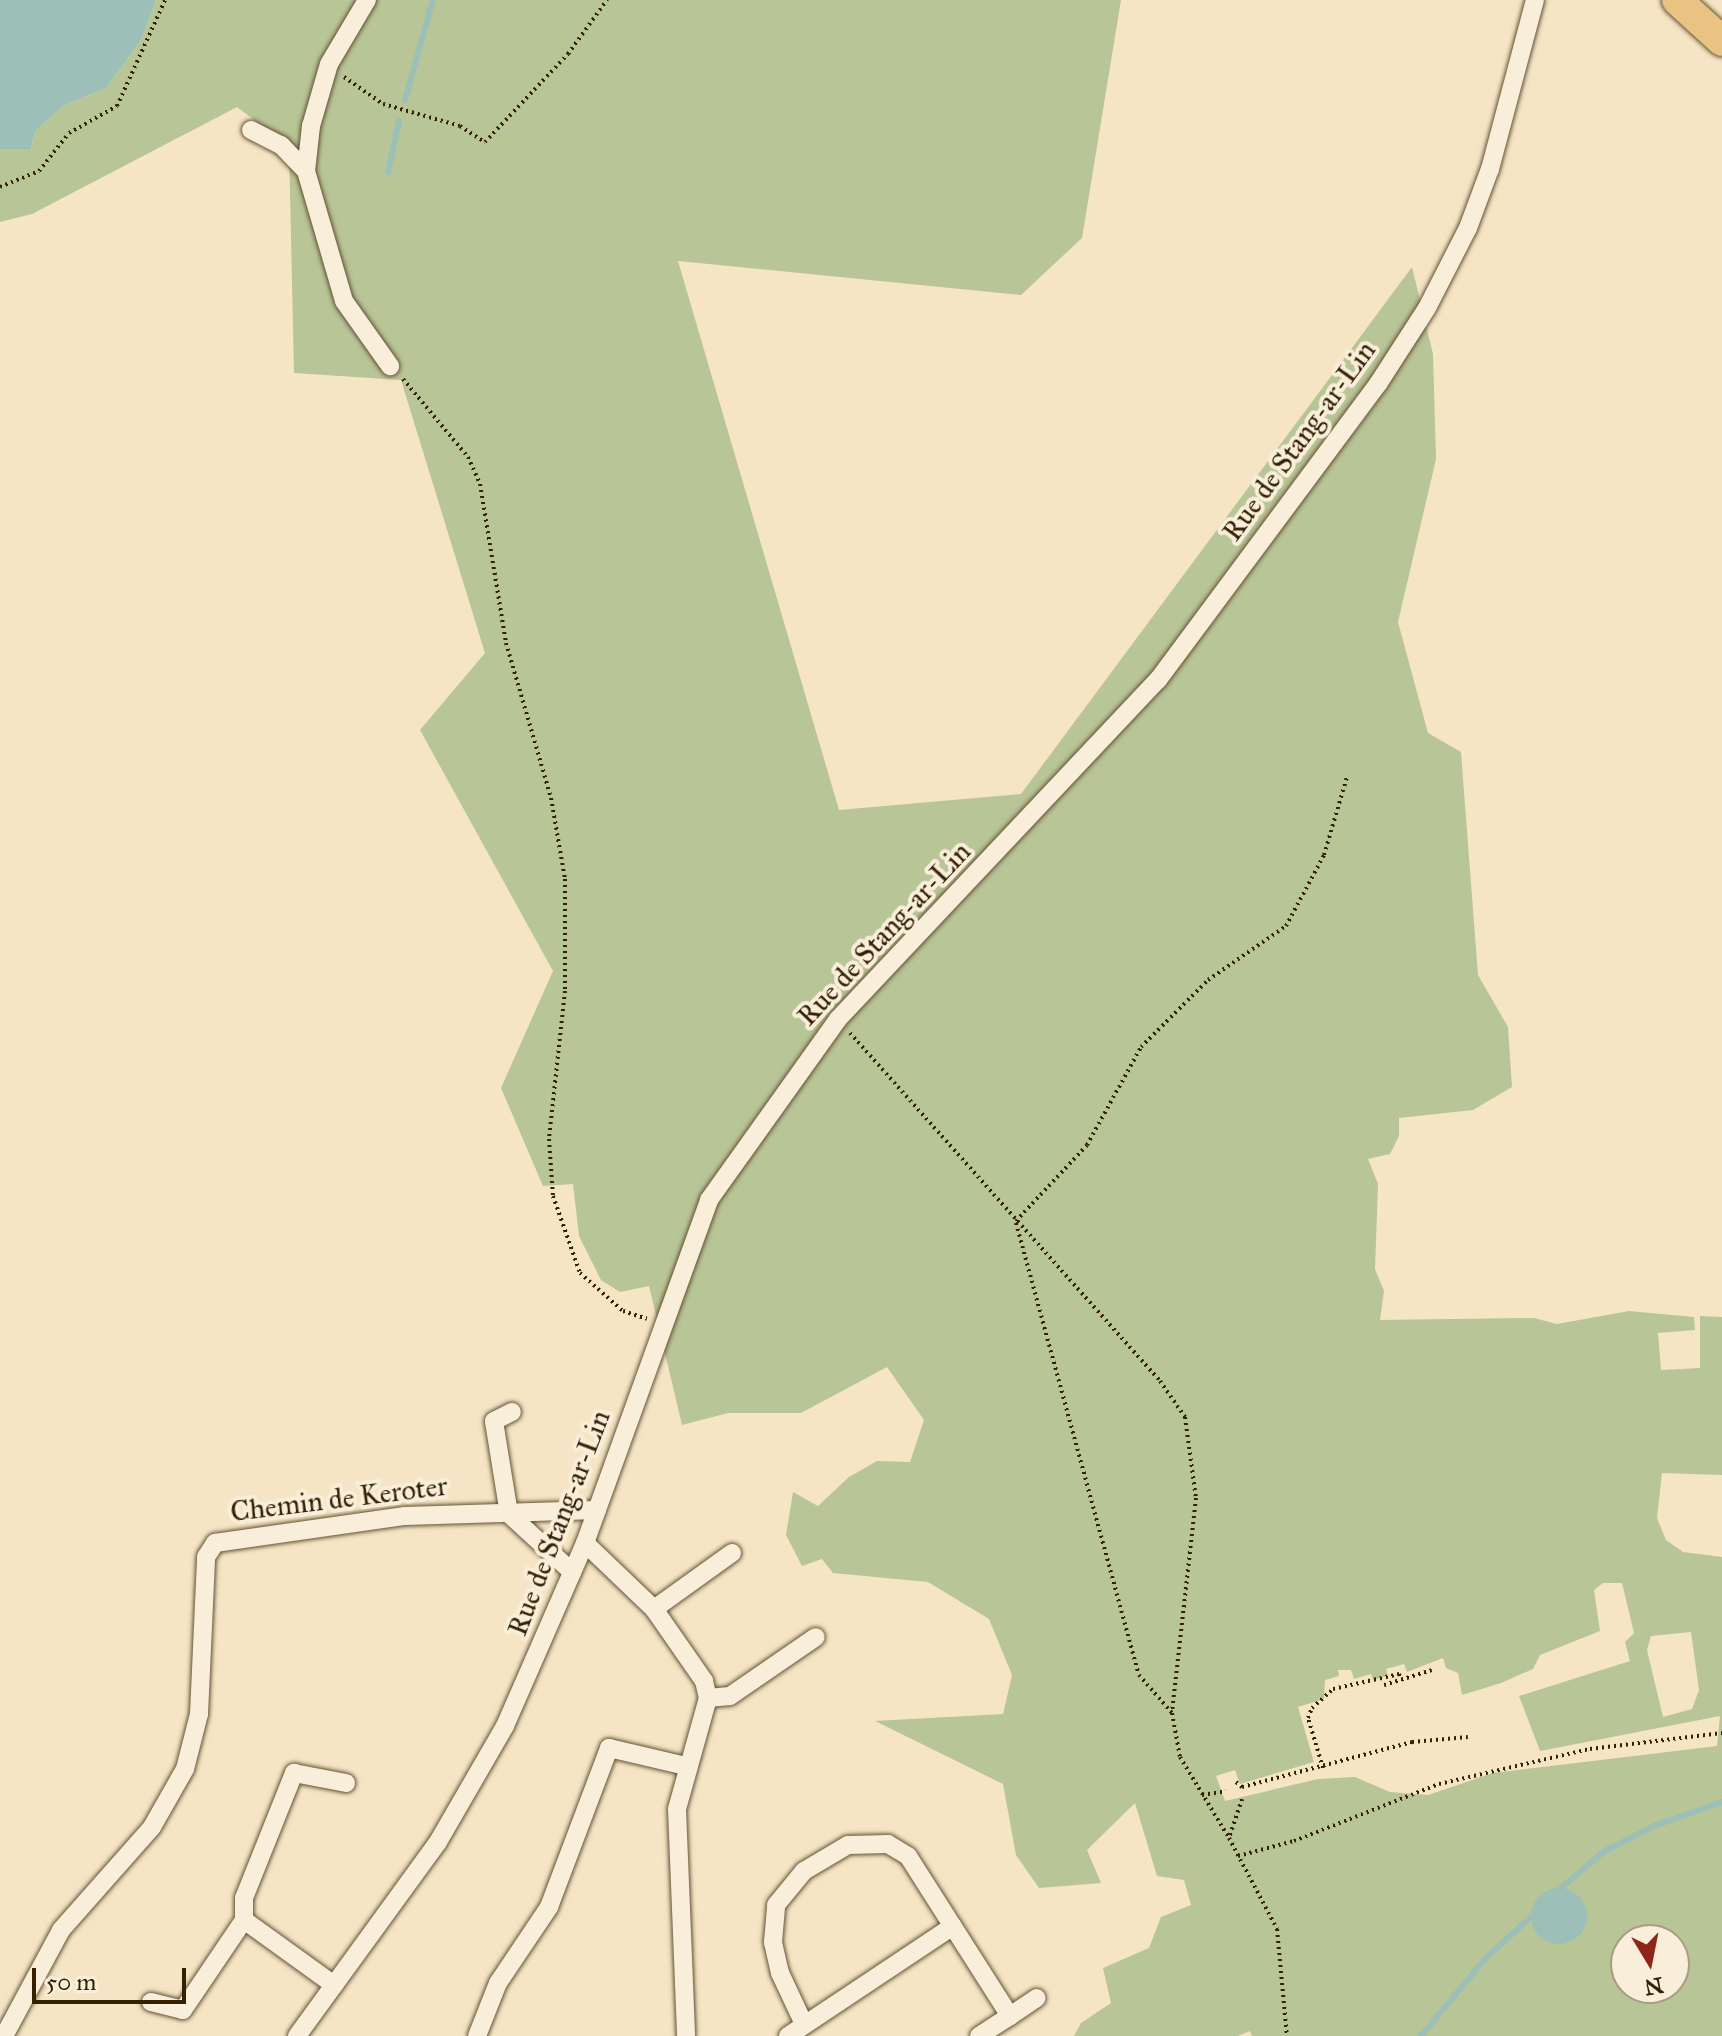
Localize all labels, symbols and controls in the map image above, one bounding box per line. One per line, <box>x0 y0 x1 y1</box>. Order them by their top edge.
street label: Rue de Stang-ar-Lin <box>1215 335 1383 547</box>
street label: Rue de Stang-ar-Lin <box>790 835 978 1033</box>
street label: Rue de Stang-ar-Lin <box>501 1406 617 1640</box>
street label: Chemin de Keroter <box>229 1469 449 1529</box>
north arrow <box>1610 1924 1690 2004</box>
scale bar <box>36 1952 190 2002</box>
text: 50 m <box>46 1967 96 1997</box>
text: N <box>1642 1971 1665 2001</box>

